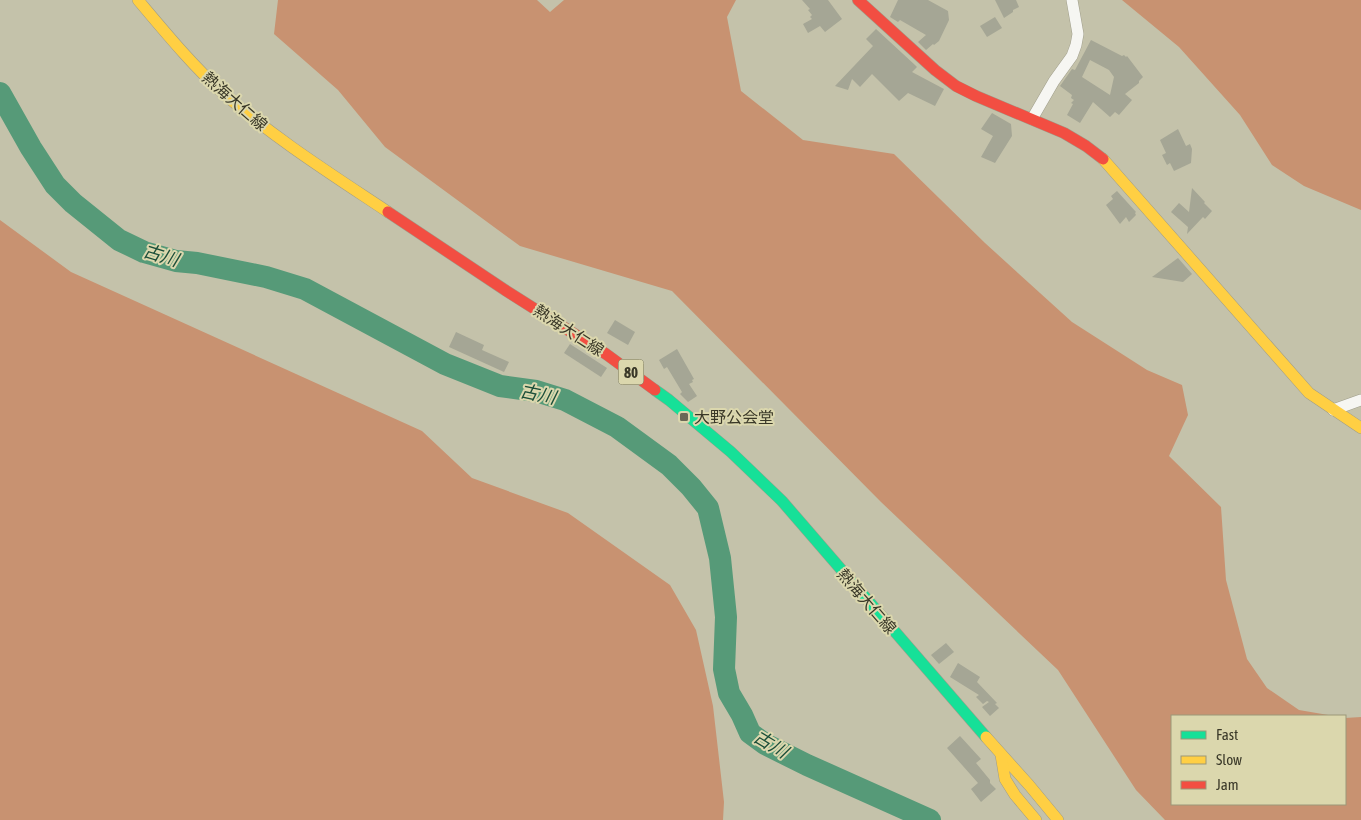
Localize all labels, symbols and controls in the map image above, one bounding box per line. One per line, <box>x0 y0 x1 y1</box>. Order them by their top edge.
street label: 熱海大仁線 <box>199 68 271 134</box>
water label: 古川 <box>141 240 183 271</box>
street label: 熱海大仁線 <box>531 301 607 359</box>
road number: 80 <box>618 360 644 384</box>
water label: 古川 <box>518 380 560 408</box>
place label: 大野公会堂 <box>694 408 774 426</box>
marker: 大野公会堂 <box>678 411 690 423</box>
street label: 熱海大仁線 <box>834 565 900 637</box>
legend <box>1171 715 1346 805</box>
water label: 古川 <box>750 726 794 763</box>
text: Fast <box>1216 726 1238 743</box>
text: Slow <box>1216 751 1242 768</box>
text: Jam <box>1216 776 1239 793</box>

